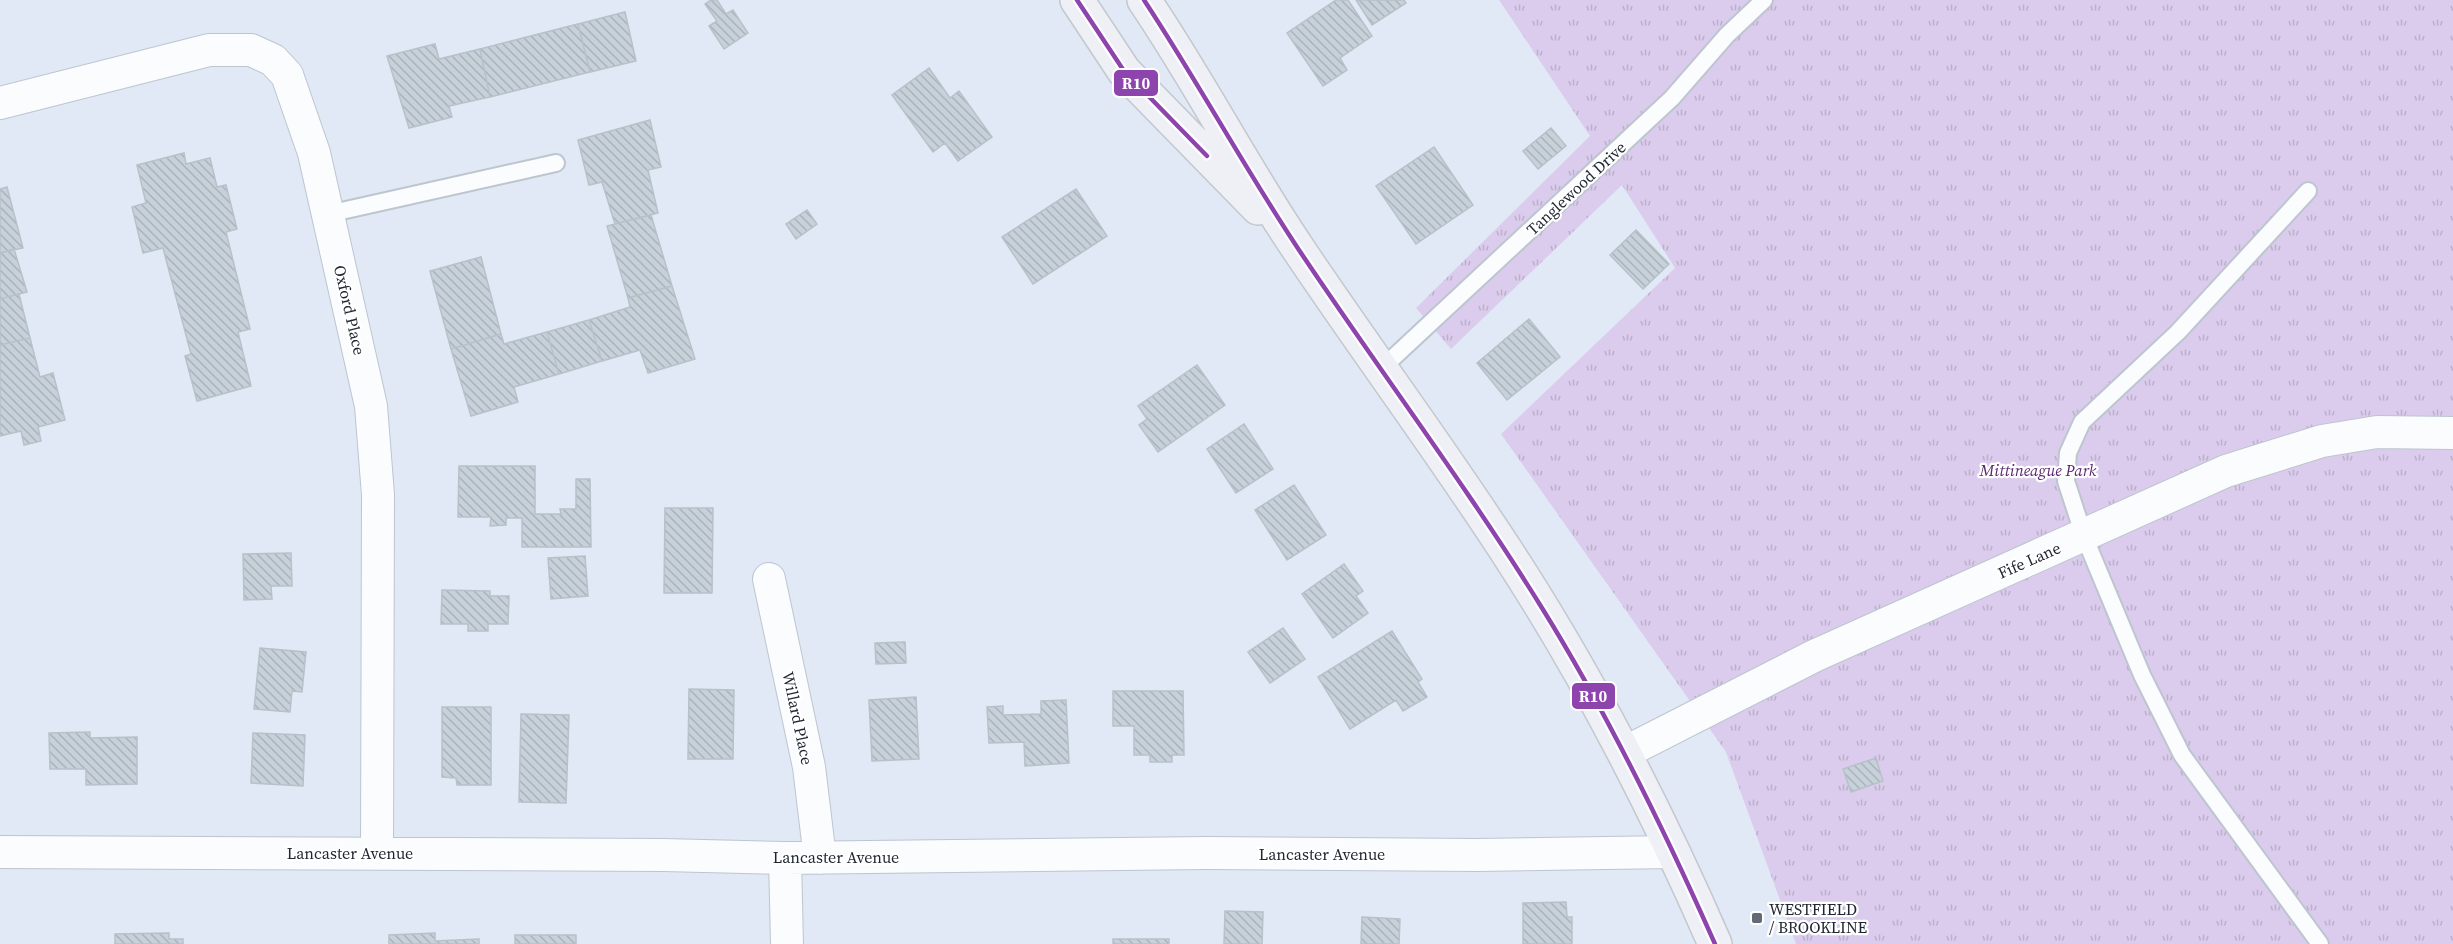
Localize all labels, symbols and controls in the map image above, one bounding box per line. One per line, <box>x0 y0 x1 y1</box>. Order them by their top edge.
line badge: R10 <box>1113 69 1159 97</box>
text: R10 <box>1122 72 1150 94</box>
street label: Tanglewood Drive <box>1522 136 1630 240</box>
street label: Oxford Place <box>329 263 371 357</box>
park label: Mittineague Park <box>1979 459 2097 481</box>
street label: Fife Lane <box>1994 536 2064 584</box>
street label: Willard Place <box>777 669 819 767</box>
line badge: R10 <box>1571 682 1616 710</box>
text: R10 <box>1579 685 1607 707</box>
street label: Lancaster Avenue <box>287 842 413 864</box>
street label: Lancaster Avenue <box>1259 843 1385 865</box>
street label: Lancaster Avenue <box>773 846 899 868</box>
place label: WESTFIELD / BROOKLINE <box>1769 898 1868 938</box>
marker: WESTFIELD / BROOKLINE <box>1750 911 1764 925</box>

